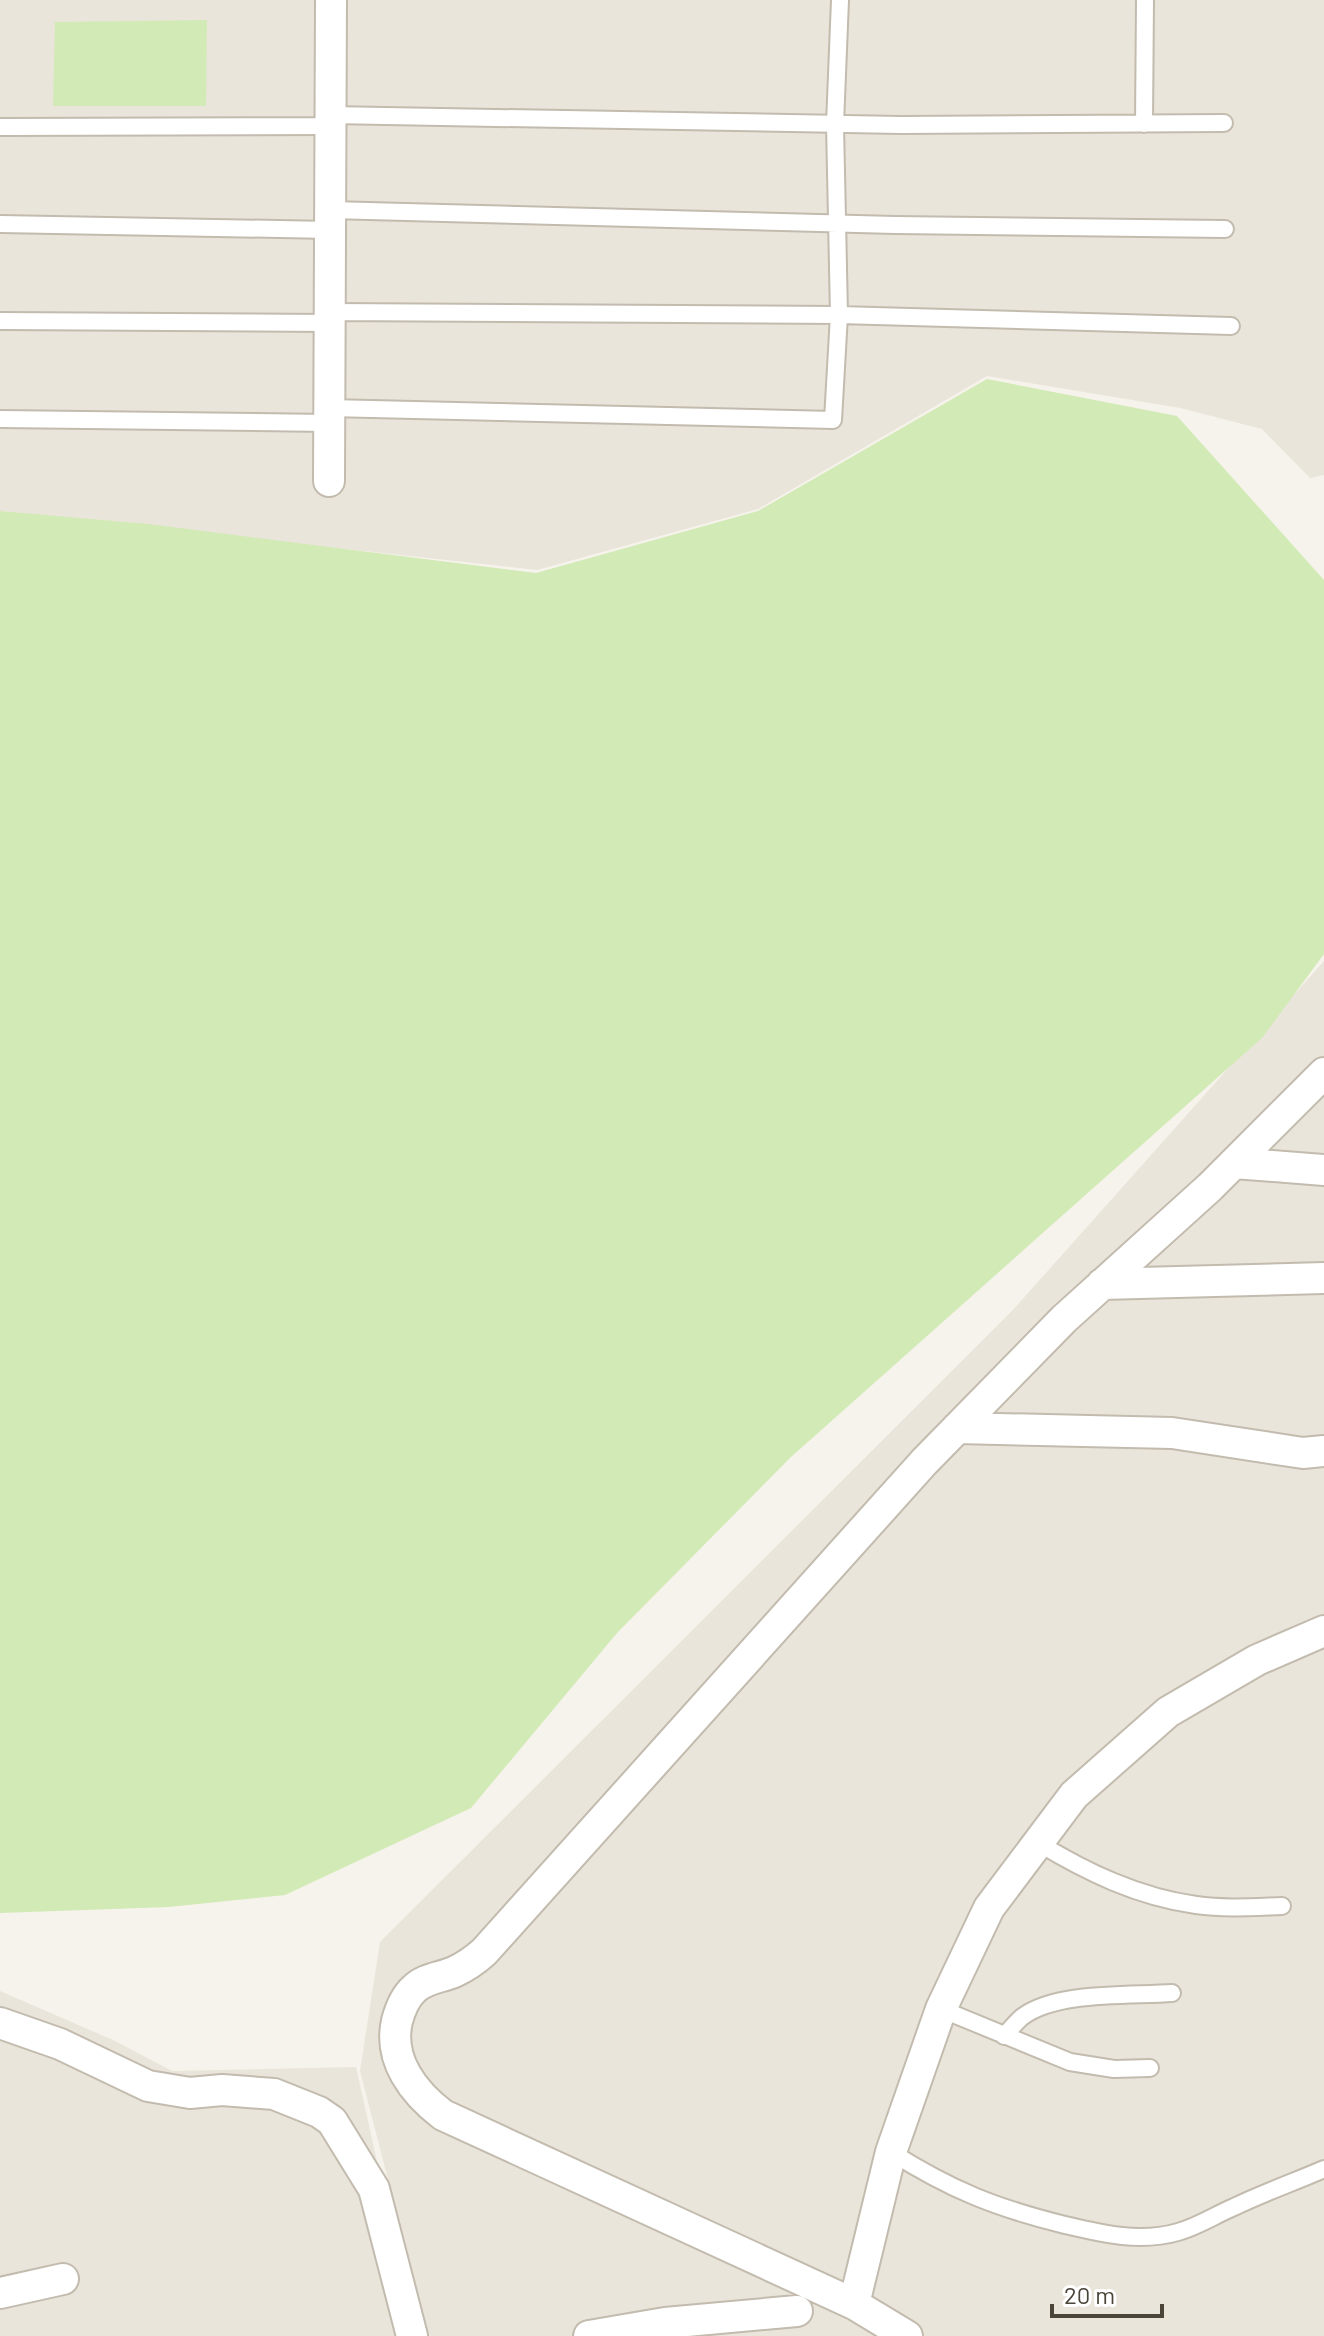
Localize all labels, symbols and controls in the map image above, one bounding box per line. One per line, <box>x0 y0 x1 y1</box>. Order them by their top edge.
scale bar <box>1052 2268 1162 2318</box>
text: 20 m <box>1064 2280 1115 2309</box>

